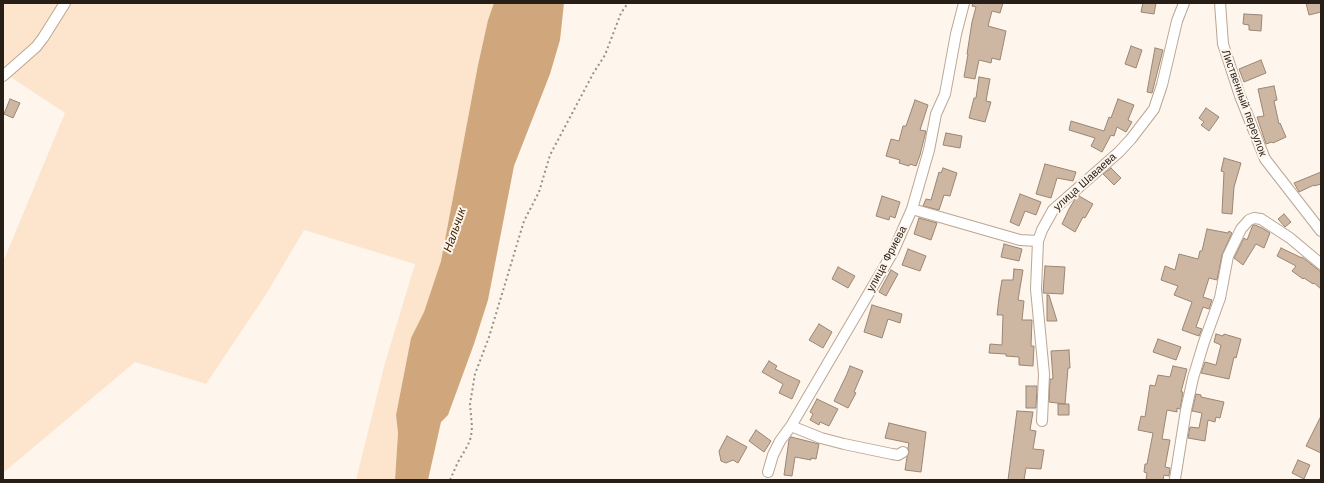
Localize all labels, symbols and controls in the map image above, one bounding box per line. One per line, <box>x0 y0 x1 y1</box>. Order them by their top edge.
street label: Лиственный переулок <box>1219 48 1269 158</box>
street label: улица Шаваева <box>1051 150 1119 214</box>
water label: Нальчик <box>441 206 469 254</box>
street label: улица Фриева <box>864 224 910 294</box>

